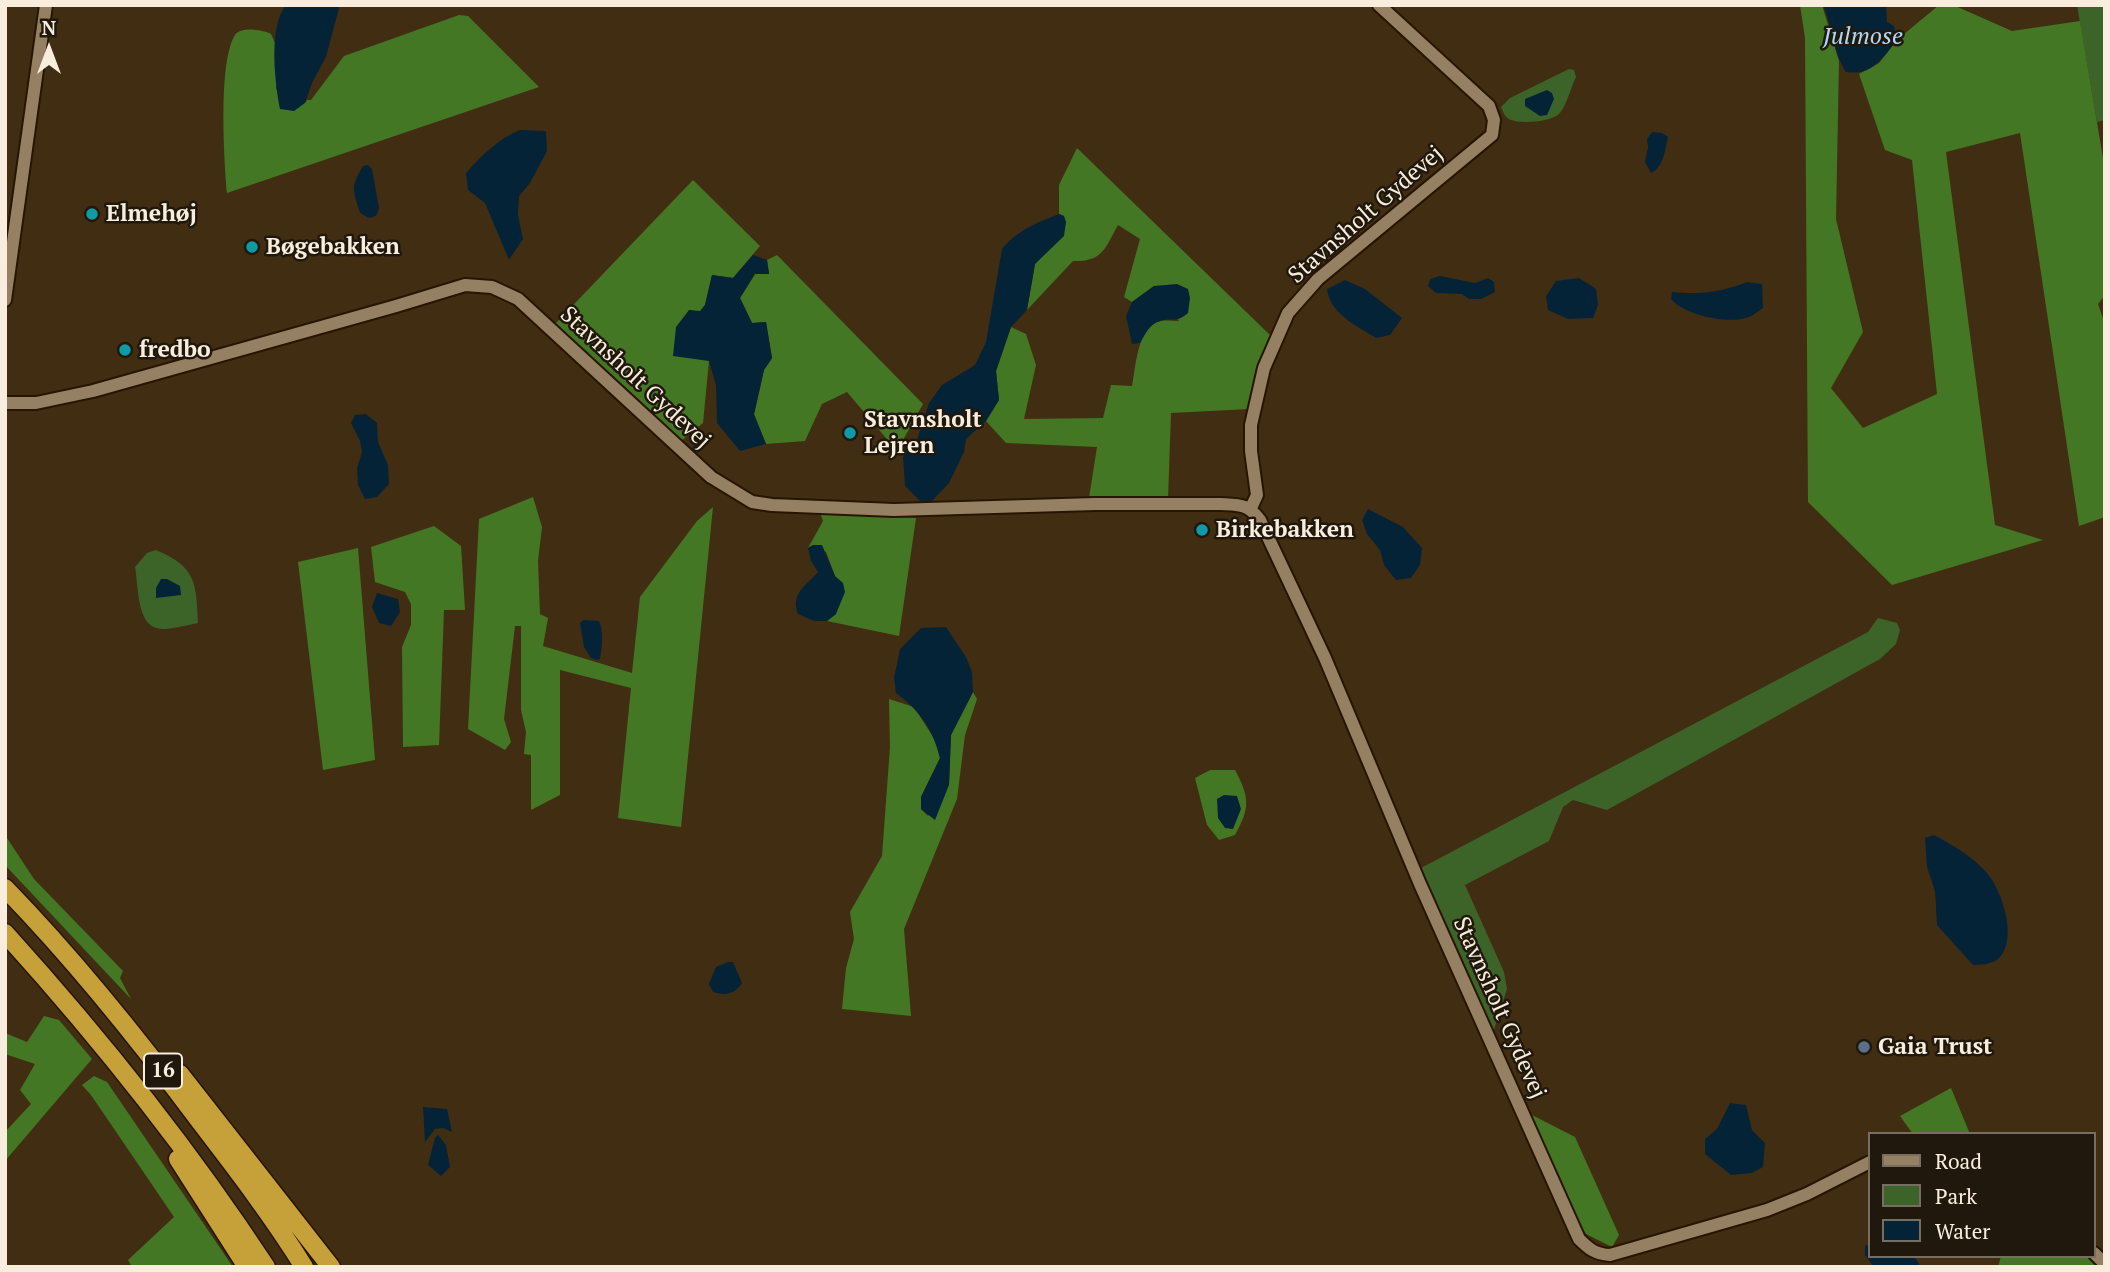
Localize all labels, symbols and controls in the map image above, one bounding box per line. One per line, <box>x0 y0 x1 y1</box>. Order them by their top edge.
north arrow <box>14 14 84 84</box>
text: N <box>42 15 56 40</box>
water label: Julmose <box>1823 23 1903 51</box>
street label: Stavnsholt Gydevej <box>1283 140 1449 290</box>
place label: Elmehøj <box>106 200 197 228</box>
marker: Elmehøj <box>84 206 100 222</box>
place label: Bøgebakken <box>266 233 400 261</box>
marker: Bøgebakken <box>244 239 260 255</box>
street label: Stavnsholt Gydevej <box>554 301 716 455</box>
place label: fredbo <box>139 336 211 364</box>
marker: fredbo <box>117 342 133 358</box>
place label: Stavnsholt Lejren <box>864 406 982 460</box>
marker: Stavnsholt Lejren <box>842 425 858 441</box>
place label: Birkebakken <box>1216 516 1354 544</box>
marker: Birkebakken <box>1194 522 1210 538</box>
street label: Stavnsholt Gydevej <box>1447 913 1551 1103</box>
place label: Gaia Trust <box>1878 1033 1992 1061</box>
marker: Gaia Trust <box>1856 1039 1872 1055</box>
road number: 16 <box>144 1054 182 1088</box>
legend <box>1868 1132 2096 1258</box>
text: Road <box>1935 1147 1982 1175</box>
text: Park <box>1935 1182 1977 1210</box>
text: Water <box>1935 1217 1990 1245</box>

